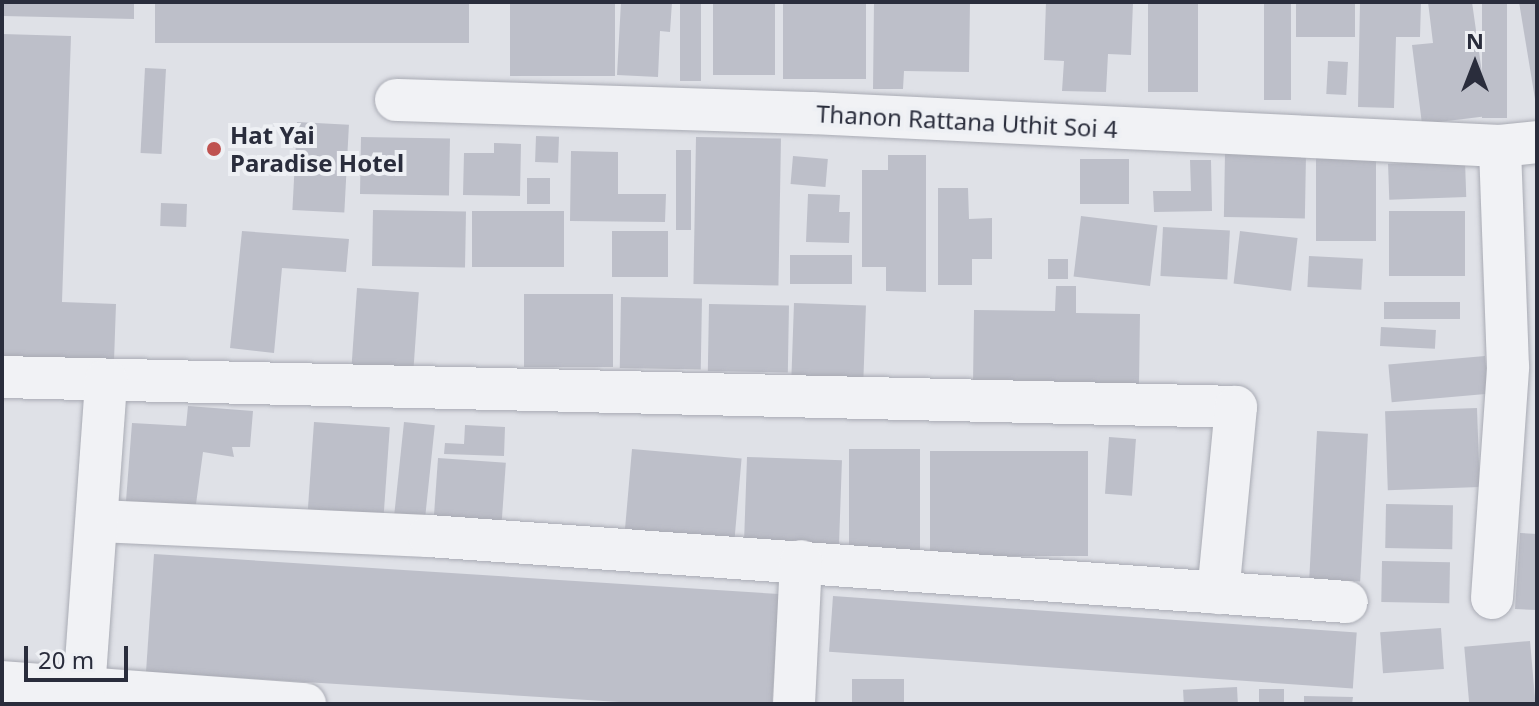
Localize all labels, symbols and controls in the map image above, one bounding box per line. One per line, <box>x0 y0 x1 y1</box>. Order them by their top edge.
north arrow <box>1435 24 1515 104</box>
text: N <box>1466 25 1484 55</box>
street label: Thanon Rattana Uthit Soi 4 <box>816 99 1118 143</box>
place label: Hat Yai Paradise Hotel <box>230 121 404 177</box>
marker: Hat Yai Paradise Hotel <box>205 140 223 158</box>
scale bar <box>28 630 132 680</box>
text: 20 m <box>38 643 94 676</box>

